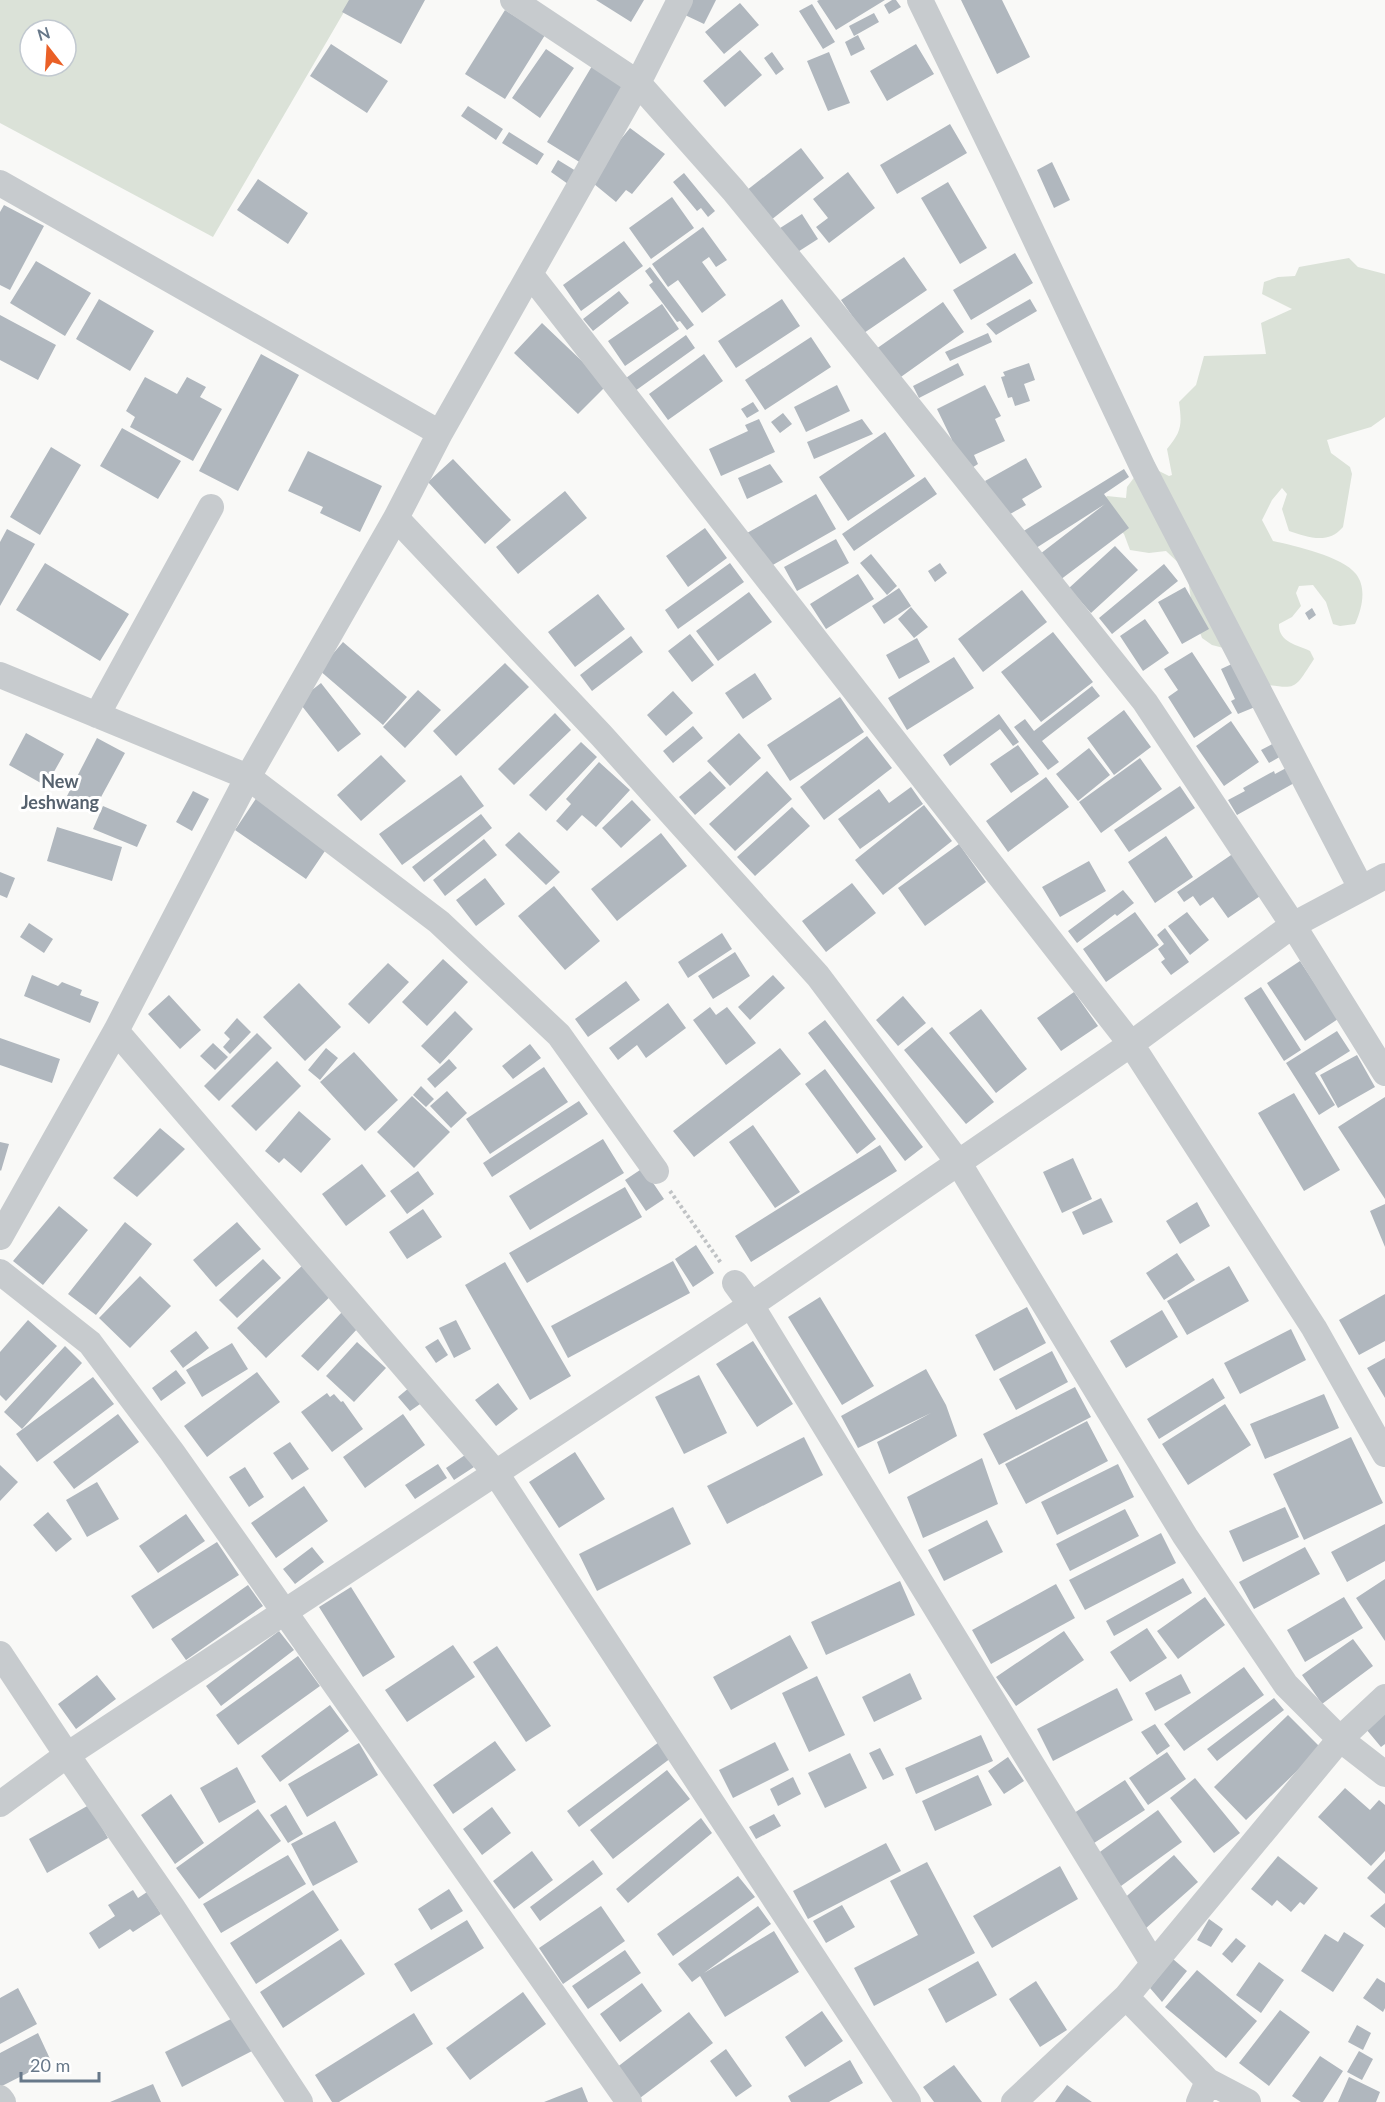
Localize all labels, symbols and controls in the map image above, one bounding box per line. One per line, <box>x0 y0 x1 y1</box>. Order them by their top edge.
north arrow <box>18 18 78 78</box>
text: N <box>35 22 52 44</box>
district label: New Jeshwang <box>21 770 100 813</box>
scale bar <box>21 2045 99 2083</box>
text: 20 m <box>30 2054 70 2076</box>

